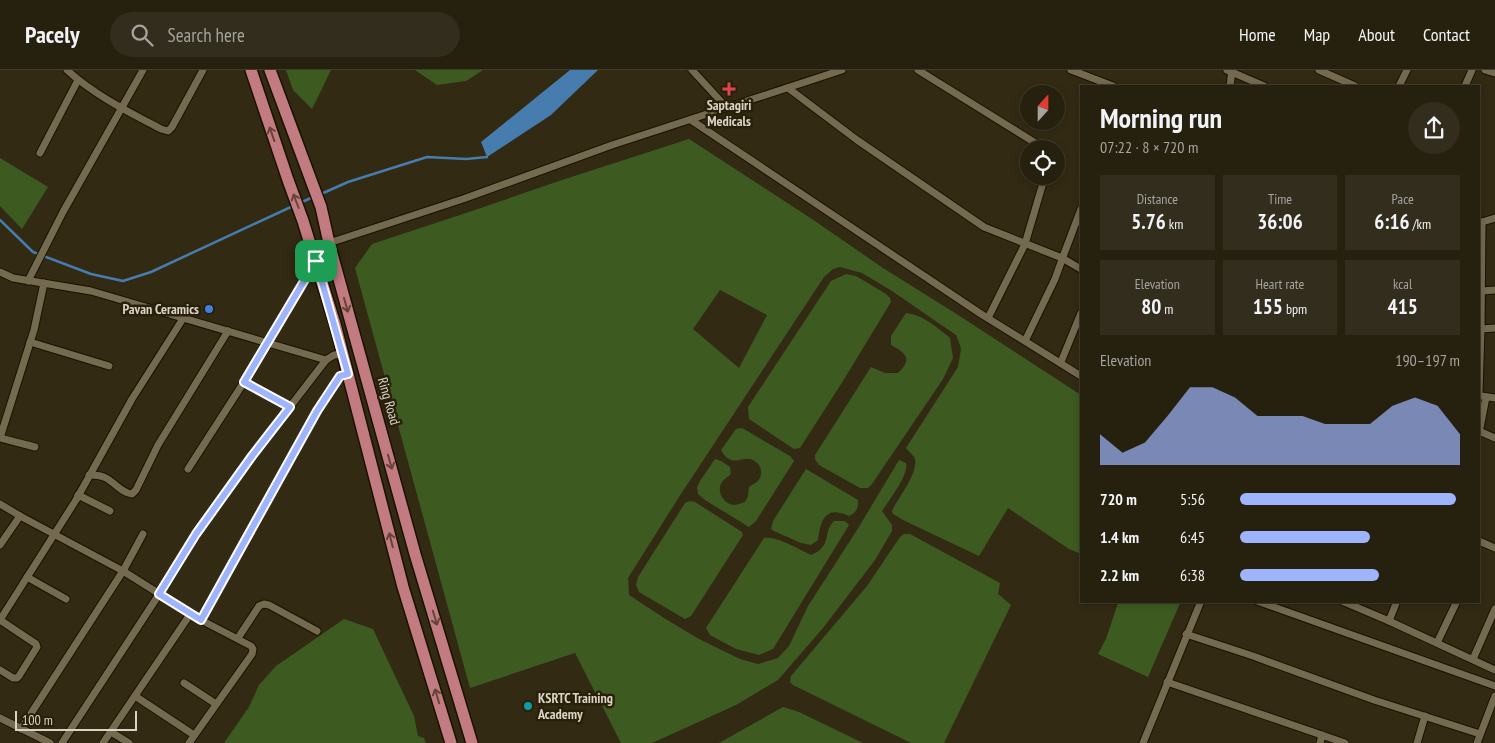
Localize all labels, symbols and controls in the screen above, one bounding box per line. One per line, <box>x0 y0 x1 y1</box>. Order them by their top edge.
search box <box>110 12 460 57</box>
text: Pacely <box>25 19 80 50</box>
icon: search <box>128 21 156 49</box>
text: Search here <box>168 23 245 47</box>
text: Home <box>1239 23 1276 46</box>
text: Map <box>1304 23 1330 46</box>
text: About <box>1358 23 1395 46</box>
text: Contact <box>1423 23 1470 46</box>
marker: Saptagiri Medicals <box>723 83 735 95</box>
north arrow <box>1020 85 1065 130</box>
map controls <box>1020 85 1065 185</box>
place label: Saptagiri Medicals <box>707 96 751 130</box>
text: Morning run <box>1100 99 1222 136</box>
button: share <box>1408 102 1460 154</box>
one-way arrow <box>267 126 277 142</box>
text: 07:22 · 8 × 720 m <box>1100 137 1198 157</box>
button: locate <box>1020 140 1065 185</box>
text: Distance <box>1137 190 1178 208</box>
text: Time <box>1268 190 1292 208</box>
text: Pace <box>1392 190 1414 208</box>
one-way arrow <box>291 193 300 209</box>
text: 5.76 <box>1131 208 1166 235</box>
text: 36:06 <box>1257 208 1303 235</box>
text: 6:16 <box>1374 208 1410 235</box>
text: km <box>1166 215 1183 233</box>
text: /km <box>1410 215 1431 233</box>
pin <box>295 240 337 282</box>
icon: arrive <box>302 247 330 275</box>
text: Elevation <box>1135 275 1180 293</box>
text: Heart rate <box>1256 275 1304 293</box>
text: kcal <box>1393 275 1412 293</box>
text: 80 <box>1141 293 1161 320</box>
text: 155 <box>1253 293 1283 320</box>
text: 415 <box>1388 293 1418 320</box>
one-way arrow <box>342 297 352 313</box>
place label: Pavan Ceramics <box>122 300 199 318</box>
text: m <box>1161 300 1173 318</box>
text: bpm <box>1283 300 1307 318</box>
marker: Pavan Ceramics <box>203 303 215 315</box>
text: Elevation <box>1100 350 1151 370</box>
text: 190–197 m <box>1395 350 1460 370</box>
street label: Ring Road <box>374 375 404 427</box>
one-way arrow <box>386 453 395 469</box>
text: 720 m <box>1100 489 1137 509</box>
text: 5:56 <box>1180 489 1205 509</box>
text: 1.4 km <box>1100 527 1139 547</box>
text: 6:45 <box>1180 527 1205 547</box>
one-way arrow <box>386 533 396 549</box>
text: 2.2 km <box>1100 565 1139 585</box>
text: 6:38 <box>1180 565 1205 585</box>
one-way arrow <box>430 610 440 626</box>
one-way arrow <box>431 689 441 705</box>
place label: KSRTC Training Academy <box>537 689 613 723</box>
marker: KSRTC Training Academy <box>522 700 534 712</box>
scale bar <box>15 708 138 731</box>
text: 100 m <box>22 711 53 729</box>

